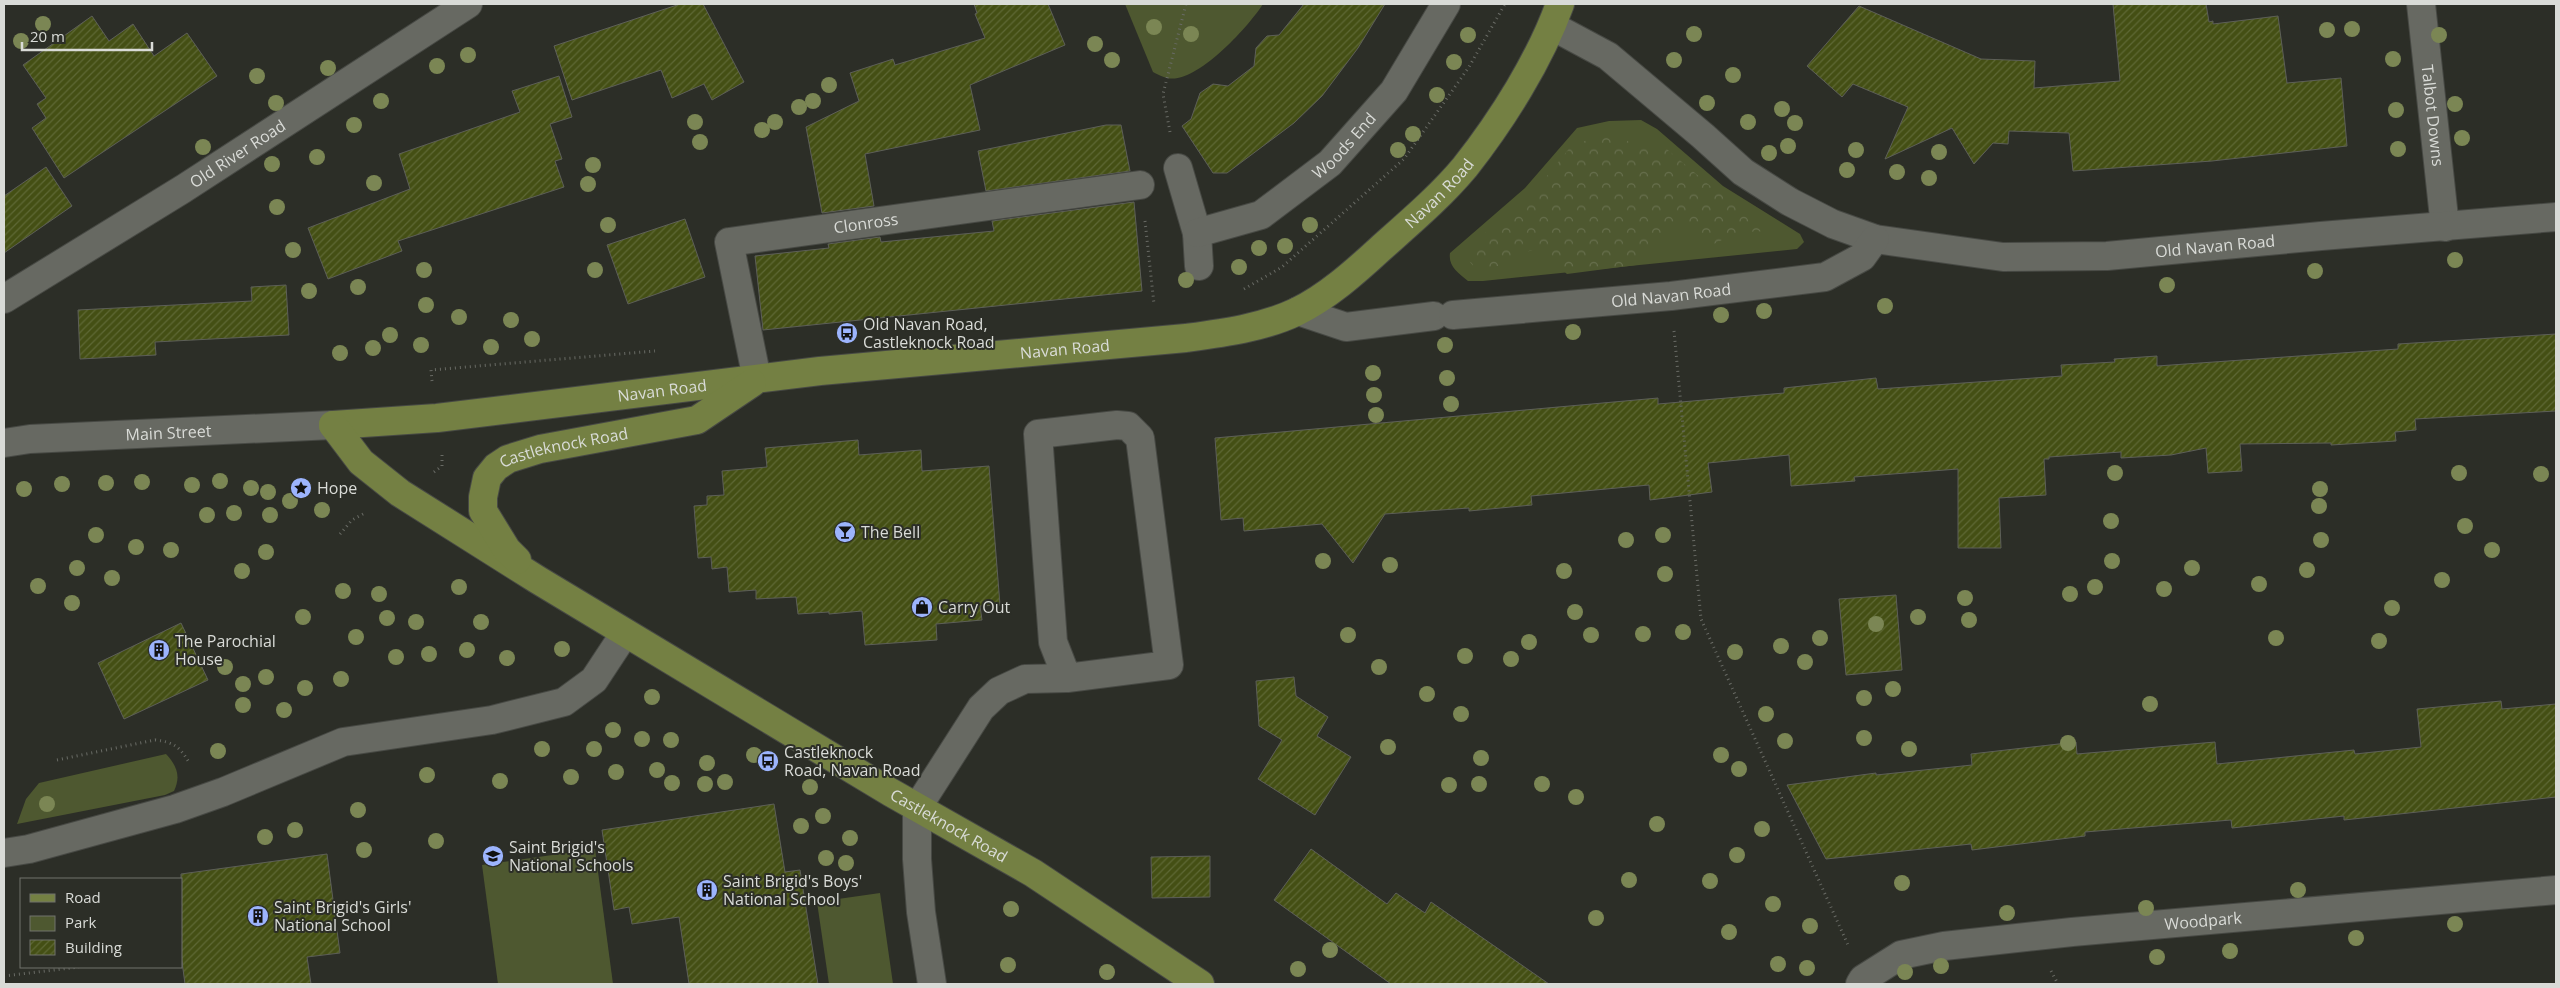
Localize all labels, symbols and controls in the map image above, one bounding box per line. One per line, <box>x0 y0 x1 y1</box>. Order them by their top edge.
scale bar <box>22 20 152 52</box>
text: 20 m <box>30 26 65 46</box>
street label: Talbot Downs <box>2417 63 2449 167</box>
street label: Woods End <box>1307 108 1381 184</box>
street label: Old River Road <box>185 114 290 193</box>
street label: Navan Road <box>1400 154 1479 233</box>
street label: Clonross <box>832 208 900 238</box>
street label: Old Navan Road <box>2154 229 2276 262</box>
street label: Old Navan Road <box>1610 278 1732 312</box>
place label: Old Navan Road, Castleknock Road <box>863 313 995 353</box>
bus stop icon: Old Navan Road, Castleknock Road <box>835 321 859 345</box>
street label: Navan Road <box>1019 334 1111 364</box>
street label: Navan Road <box>616 374 708 407</box>
street label: Main Street <box>125 420 212 446</box>
street label: Castleknock Road <box>495 422 630 473</box>
place icon: Hope <box>289 476 313 500</box>
place label: Hope <box>317 477 357 499</box>
bar icon: The Bell <box>833 520 857 544</box>
place label: The Bell <box>861 521 920 543</box>
shop icon: Carry Out <box>910 595 934 619</box>
place label: Carry Out <box>938 596 1010 618</box>
place label: The Parochial House <box>175 630 276 670</box>
building icon: The Parochial House <box>147 638 171 662</box>
place label: Castleknock Road, Navan Road <box>784 741 920 781</box>
bus stop icon: Castleknock Road, Navan Road <box>756 749 780 773</box>
street label: Castleknock Road <box>886 783 1012 867</box>
place label: Saint Brigid's National Schools <box>509 836 633 876</box>
school or university icon: Saint Brigid's National Schools <box>481 844 505 868</box>
place label: Saint Brigid's Boys' National School <box>723 870 862 910</box>
legend <box>20 878 182 968</box>
building icon: Saint Brigid's Boys' National School <box>695 878 719 902</box>
text: Road <box>65 887 101 907</box>
place label: Saint Brigid's Girls' National School <box>274 896 411 936</box>
building icon: Saint Brigid's Girls' National School <box>246 904 270 928</box>
street label: Woodpark <box>2163 906 2243 935</box>
text: Park <box>65 912 96 932</box>
text: Building <box>65 937 122 957</box>

